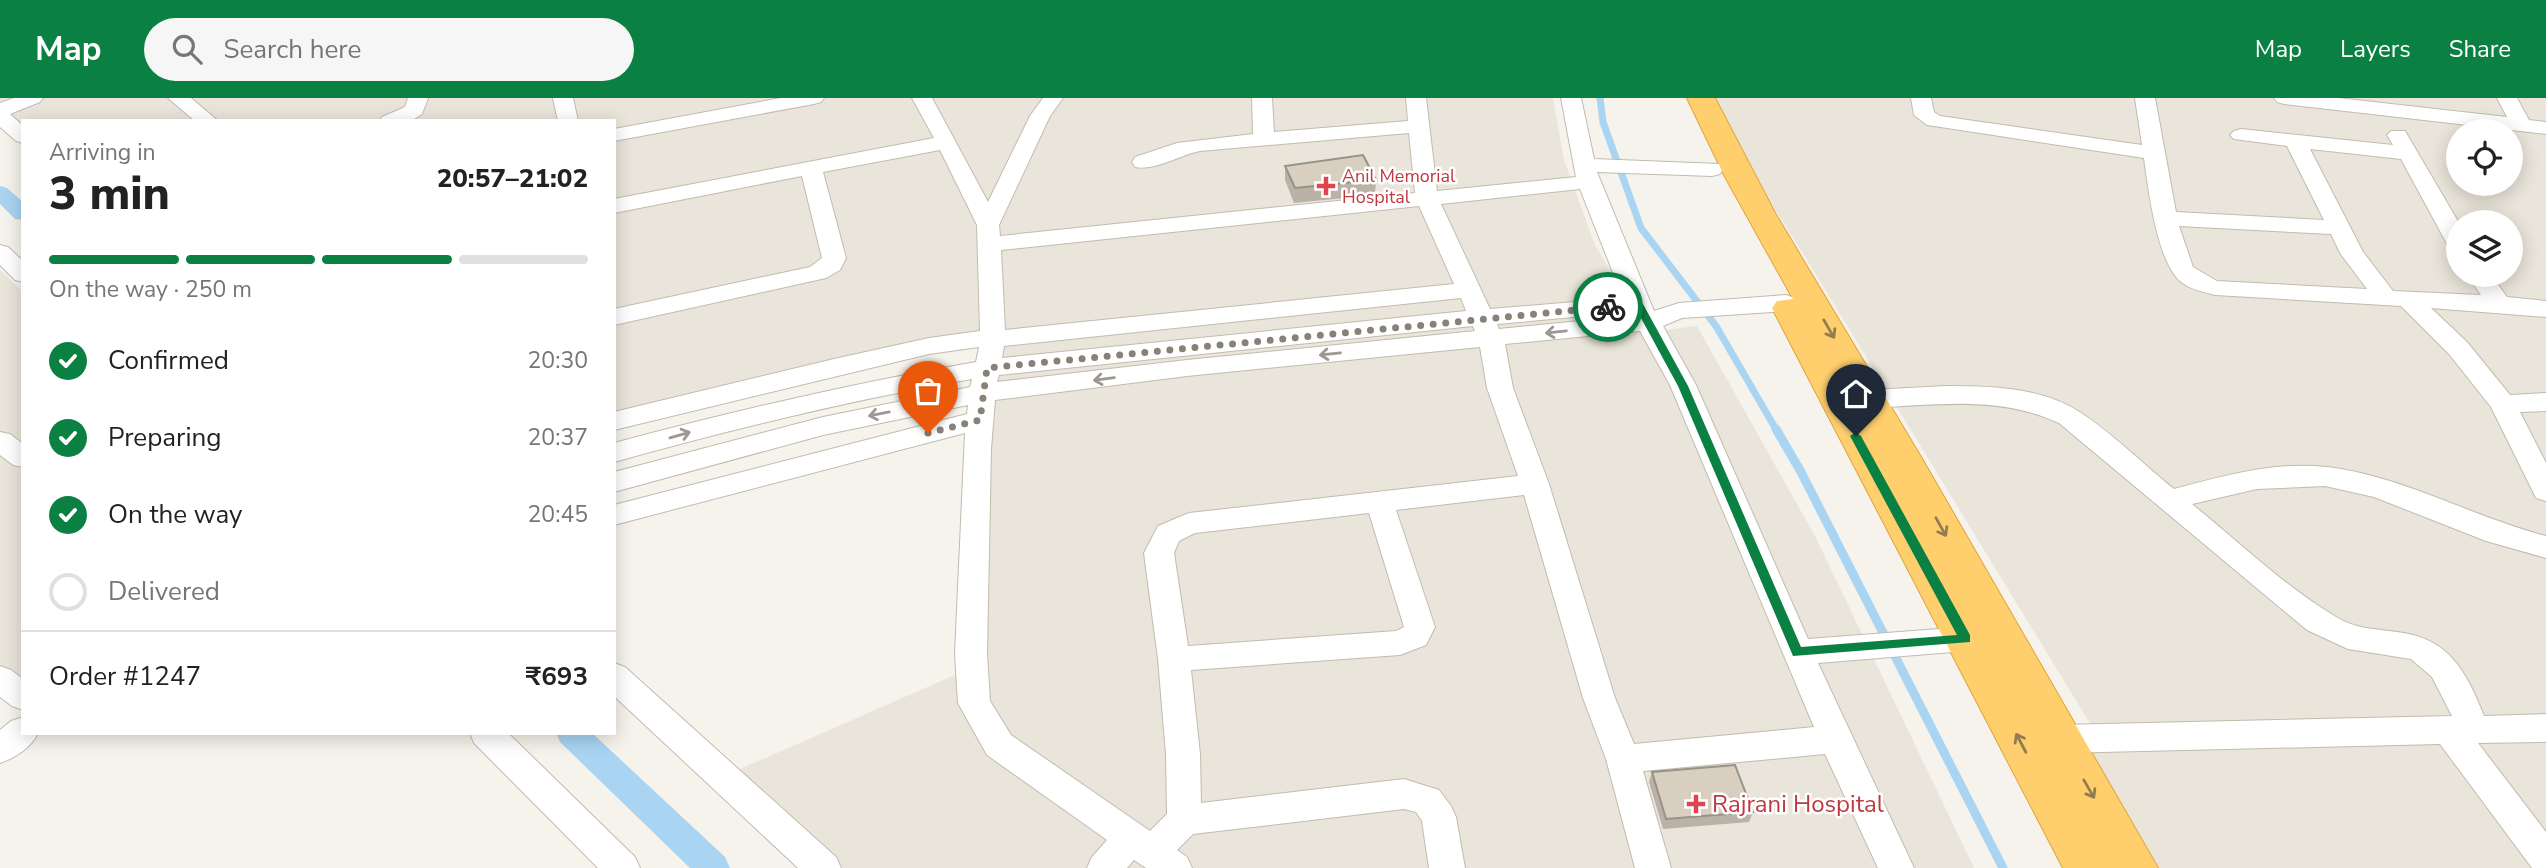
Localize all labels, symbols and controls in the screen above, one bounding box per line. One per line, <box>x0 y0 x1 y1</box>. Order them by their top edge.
search box <box>144 18 634 81</box>
text: Map <box>35 27 102 72</box>
icon: search <box>168 30 206 68</box>
text: Search here <box>224 32 361 67</box>
text: Map <box>2255 33 2302 65</box>
text: Layers <box>2340 33 2411 65</box>
text: Share <box>2449 33 2511 65</box>
map controls <box>2446 119 2523 287</box>
button: locate <box>2446 119 2523 196</box>
text: Arriving in <box>49 137 156 168</box>
text: 20:57–21:02 <box>437 161 588 196</box>
text: 3 min <box>49 162 170 225</box>
place label: Anil Memorial Hospital <box>1342 164 1456 209</box>
marker: Anil Memorial Hospital <box>1316 176 1336 196</box>
button: layers <box>2446 210 2523 287</box>
courier <box>1573 272 1643 342</box>
text: On the way · 250 m <box>49 274 252 305</box>
icon: bike <box>1589 288 1627 326</box>
one-way arrow <box>1822 319 1836 339</box>
one-way arrow <box>1546 325 1568 338</box>
icon: check <box>49 342 87 380</box>
text: Confirmed <box>108 343 229 378</box>
text: 20:30 <box>528 345 588 376</box>
one-way arrow <box>1319 348 1342 361</box>
pin <box>898 361 958 433</box>
pin <box>1826 364 1886 436</box>
icon: bag <box>909 372 947 410</box>
one-way arrow <box>1093 372 1116 385</box>
icon: home <box>1837 375 1875 413</box>
one-way arrow <box>868 408 891 422</box>
icon: check <box>49 419 87 457</box>
text: Preparing <box>108 420 221 455</box>
text: 20:37 <box>528 422 588 453</box>
one-way arrow <box>669 427 691 440</box>
icon: check <box>49 496 87 534</box>
text: On the way <box>108 497 242 532</box>
text: 20:45 <box>528 499 588 530</box>
one-way arrow <box>1935 516 1949 537</box>
text: Delivered <box>108 574 220 609</box>
text: Order #1247 <box>49 659 201 694</box>
text: ₹693 <box>526 659 588 694</box>
one-way arrow <box>2014 733 2027 754</box>
one-way arrow <box>2082 779 2096 799</box>
place label: Rajrani Hospital <box>1712 788 1884 820</box>
marker: Rajrani Hospital <box>1686 794 1706 814</box>

